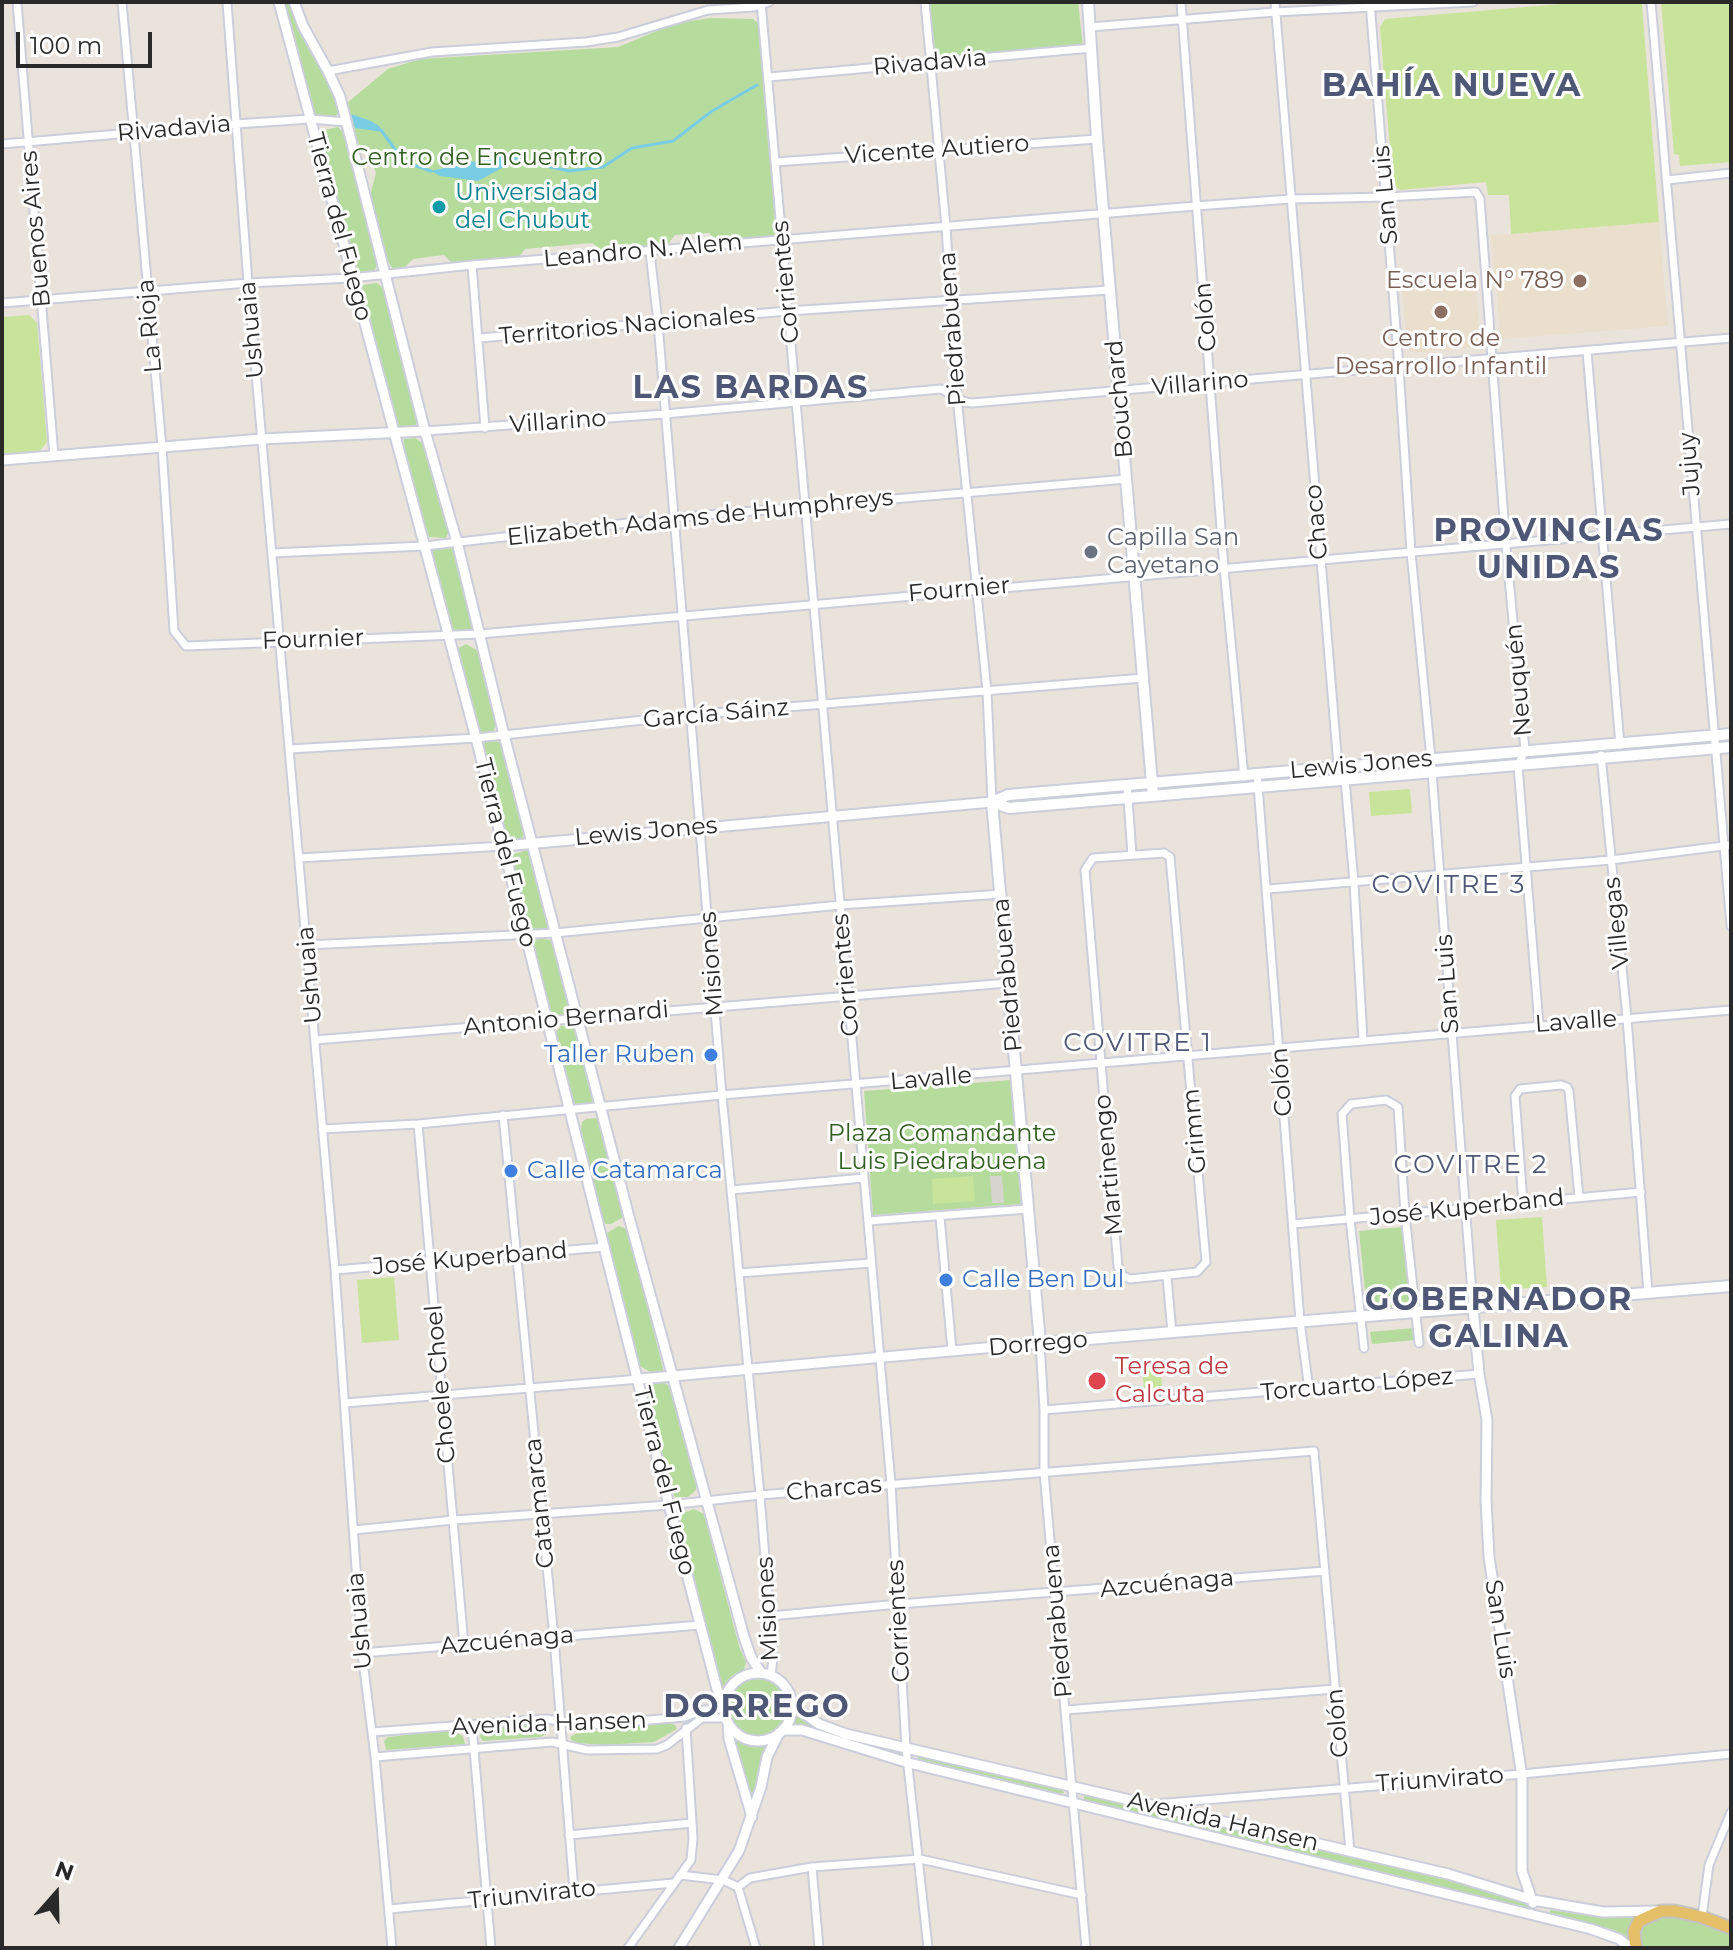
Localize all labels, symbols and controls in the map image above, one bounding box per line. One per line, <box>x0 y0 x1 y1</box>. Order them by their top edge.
scale bar <box>20 16 156 66</box>
text: 100 m <box>30 31 102 60</box>
street label: Rivadavia <box>872 44 988 82</box>
district label: BAHÍA NUEVA <box>1322 68 1582 106</box>
street label: Rivadavia <box>116 110 232 148</box>
street label: Vicente Autiero <box>844 129 1030 171</box>
street label: Tierra del Fuego <box>300 130 378 324</box>
park label: Centro de Encuentro <box>351 144 603 172</box>
street label: San Luis <box>1367 144 1405 246</box>
street label: Buenos Aires <box>15 149 57 309</box>
place label: Universidad del Chubut <box>455 179 598 235</box>
marker: Universidad del Chubut <box>430 198 448 216</box>
street label: Corrientes <box>766 219 806 345</box>
street label: Leandro N. Alem <box>542 228 744 274</box>
street label: Piedrabuena <box>933 251 973 407</box>
place label: Escuela N° 789 <box>1386 267 1564 295</box>
marker: Escuela N° 789 <box>1571 272 1589 290</box>
street label: La Rioja <box>132 278 168 374</box>
street label: Ushuaia <box>233 280 271 380</box>
street label: Colón <box>1189 281 1223 353</box>
street label: Territorios Nacionales <box>498 300 756 352</box>
marker: Centro de Desarrollo Infantil <box>1432 303 1450 321</box>
place label: Centro de Desarrollo Infantil <box>1335 325 1547 381</box>
street label: Bouchard <box>1100 339 1140 459</box>
street label: Villarino <box>1150 365 1250 403</box>
district label: LAS BARDAS <box>633 370 869 408</box>
street label: Villarino <box>509 404 607 440</box>
street label: Jujuy <box>1673 431 1707 497</box>
street label: Elizabeth Adams de Humphreys <box>505 483 895 553</box>
street label: Chaco <box>1299 483 1335 561</box>
district label: PROVINCIAS UNIDAS <box>1433 513 1665 588</box>
place label: Capilla San Cayetano <box>1107 524 1239 580</box>
marker: Capilla San Cayetano <box>1082 543 1100 561</box>
street label: Fournier <box>907 571 1011 609</box>
street label: Neuquén <box>1500 622 1538 738</box>
street label: Fournier <box>261 624 365 656</box>
street label: García Sáinz <box>642 693 790 735</box>
street label: Lewis Jones <box>1288 744 1434 786</box>
street label: Tierra del Fuego <box>468 756 542 950</box>
street label: Lewis Jones <box>573 811 719 853</box>
district label: COVITRE 3 <box>1372 869 1526 901</box>
street label: Villegas <box>1598 875 1636 971</box>
street label: Piedrabuena <box>987 897 1029 1053</box>
street label: Misiones <box>694 911 730 1017</box>
street label: Corrientes <box>826 912 866 1038</box>
street label: Ushuaia <box>291 925 329 1025</box>
street label: San Luis <box>1430 933 1466 1035</box>
street label: Antonio Bernardi <box>462 996 670 1042</box>
street label: Lavalle <box>1534 1005 1618 1039</box>
district label: COVITRE 1 <box>1063 1027 1213 1059</box>
place label: Taller Ruben <box>544 1041 695 1069</box>
marker: Taller Ruben <box>702 1046 720 1064</box>
street label: Colón <box>1265 1046 1299 1118</box>
street label: Lavalle <box>889 1061 973 1097</box>
street label: Grimm <box>1177 1087 1213 1175</box>
street label: Martinengo <box>1088 1093 1130 1237</box>
park label: Plaza Comandante Luis Piedrabuena <box>828 1120 1056 1176</box>
district label: COVITRE 2 <box>1393 1149 1549 1181</box>
place label: Calle Catamarca <box>527 1157 723 1185</box>
marker: Calle Catamarca <box>502 1162 520 1180</box>
street label: José Kuperband <box>1368 1183 1566 1233</box>
street label: José Kuperband <box>371 1236 569 1282</box>
place label: Calle Ben Dul <box>962 1266 1124 1294</box>
marker: Calle Ben Dul <box>937 1271 955 1289</box>
district label: GOBERNADOR GALINA <box>1365 1282 1633 1357</box>
street label: Choele Choel <box>420 1303 462 1465</box>
street label: Dorrego <box>987 1325 1089 1363</box>
place label: Teresa de Calcuta <box>1115 1353 1229 1409</box>
street label: Torcuarto López <box>1260 1362 1454 1408</box>
marker: Teresa de Calcuta <box>1086 1370 1108 1392</box>
street label: Tierra del Fuego <box>627 1384 701 1578</box>
street label: Catamarca <box>519 1436 561 1570</box>
street label: Charcas <box>785 1470 883 1508</box>
street label: Piedrabuena <box>1037 1543 1079 1699</box>
street label: Misiones <box>751 1556 785 1662</box>
street label: Corrientes <box>881 1559 917 1683</box>
street label: Azcuénaga <box>1099 1564 1235 1604</box>
street label: Ushuaia <box>341 1571 379 1671</box>
street label: San Luis <box>1478 1578 1522 1680</box>
street label: Azcuénaga <box>439 1621 575 1661</box>
street label: Colón <box>1321 1687 1355 1759</box>
district label: DORREGO <box>663 1689 851 1727</box>
street label: Avenida Hansen <box>451 1706 647 1742</box>
street label: Triunvirato <box>1375 1761 1505 1799</box>
street label: Avenida Hansen <box>1125 1786 1321 1858</box>
north arrow <box>16 1854 96 1934</box>
text: N <box>51 1855 77 1887</box>
street label: Triunvirato <box>467 1874 597 1916</box>

